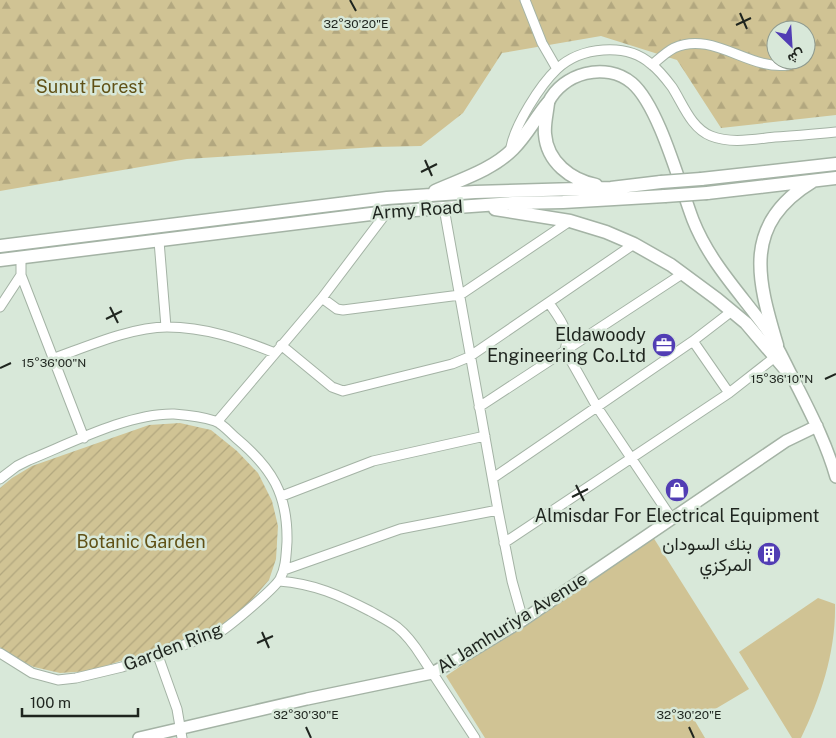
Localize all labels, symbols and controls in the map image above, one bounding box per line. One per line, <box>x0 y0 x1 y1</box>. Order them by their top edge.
text: 32°30'20"E <box>323 17 389 31</box>
north arrow <box>766 20 816 70</box>
text: ش <box>785 45 808 68</box>
park label: Sunut Forest <box>36 76 144 97</box>
street label: Army Road <box>371 196 463 223</box>
place label: Eldawoody Engineering Co.Ltd <box>487 324 646 366</box>
office icon: Eldawoody Engineering Co.Ltd <box>651 332 677 358</box>
text: 15°36'00"N <box>22 356 86 370</box>
text: 15°36'10"N <box>751 372 813 386</box>
shop icon: Almisdar For Electrical Equipment <box>664 477 690 503</box>
place label: Almisdar For Electrical Equipment <box>534 505 820 526</box>
park label: Botanic Garden <box>76 531 206 552</box>
place label: بنك السودان المركزي <box>662 533 752 580</box>
building icon: بنك السودان المركزي <box>756 541 782 567</box>
street label: Al Jamhuriya Avenue <box>433 568 591 677</box>
street label: Garden Ring <box>121 618 225 675</box>
scale bar <box>22 686 139 718</box>
text: 100 m <box>30 694 71 711</box>
text: 32°30'30"E <box>273 708 339 722</box>
text: 32°30'20"E <box>656 708 722 722</box>

